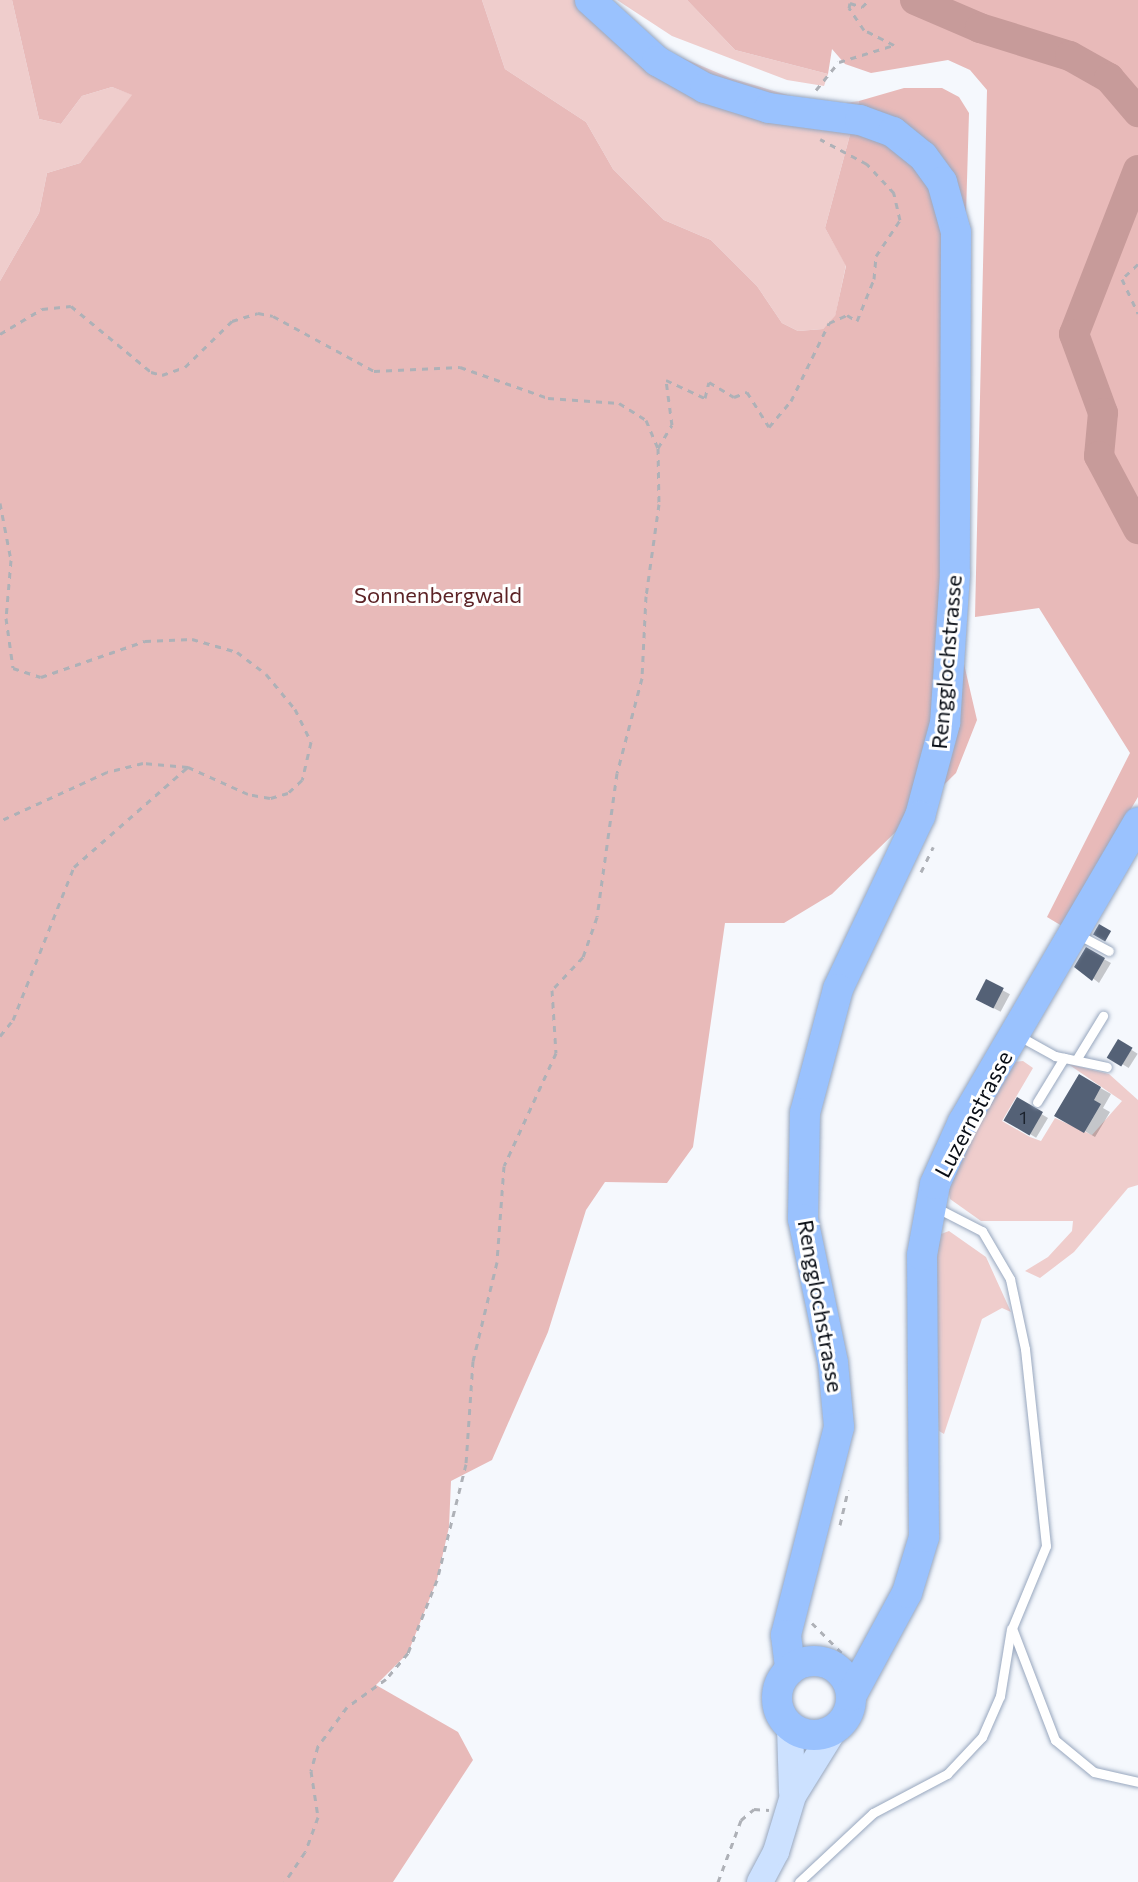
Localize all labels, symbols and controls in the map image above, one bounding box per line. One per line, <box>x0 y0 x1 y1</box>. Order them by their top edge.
street label: Rengglochstrasse <box>925 574 967 750</box>
park label: Sonnenbergwald <box>354 582 522 608</box>
street label: Luzernstrasse <box>929 1046 1017 1182</box>
house number: 1 <box>1019 1106 1027 1128</box>
street label: Rengglochstrasse <box>793 1218 849 1394</box>

